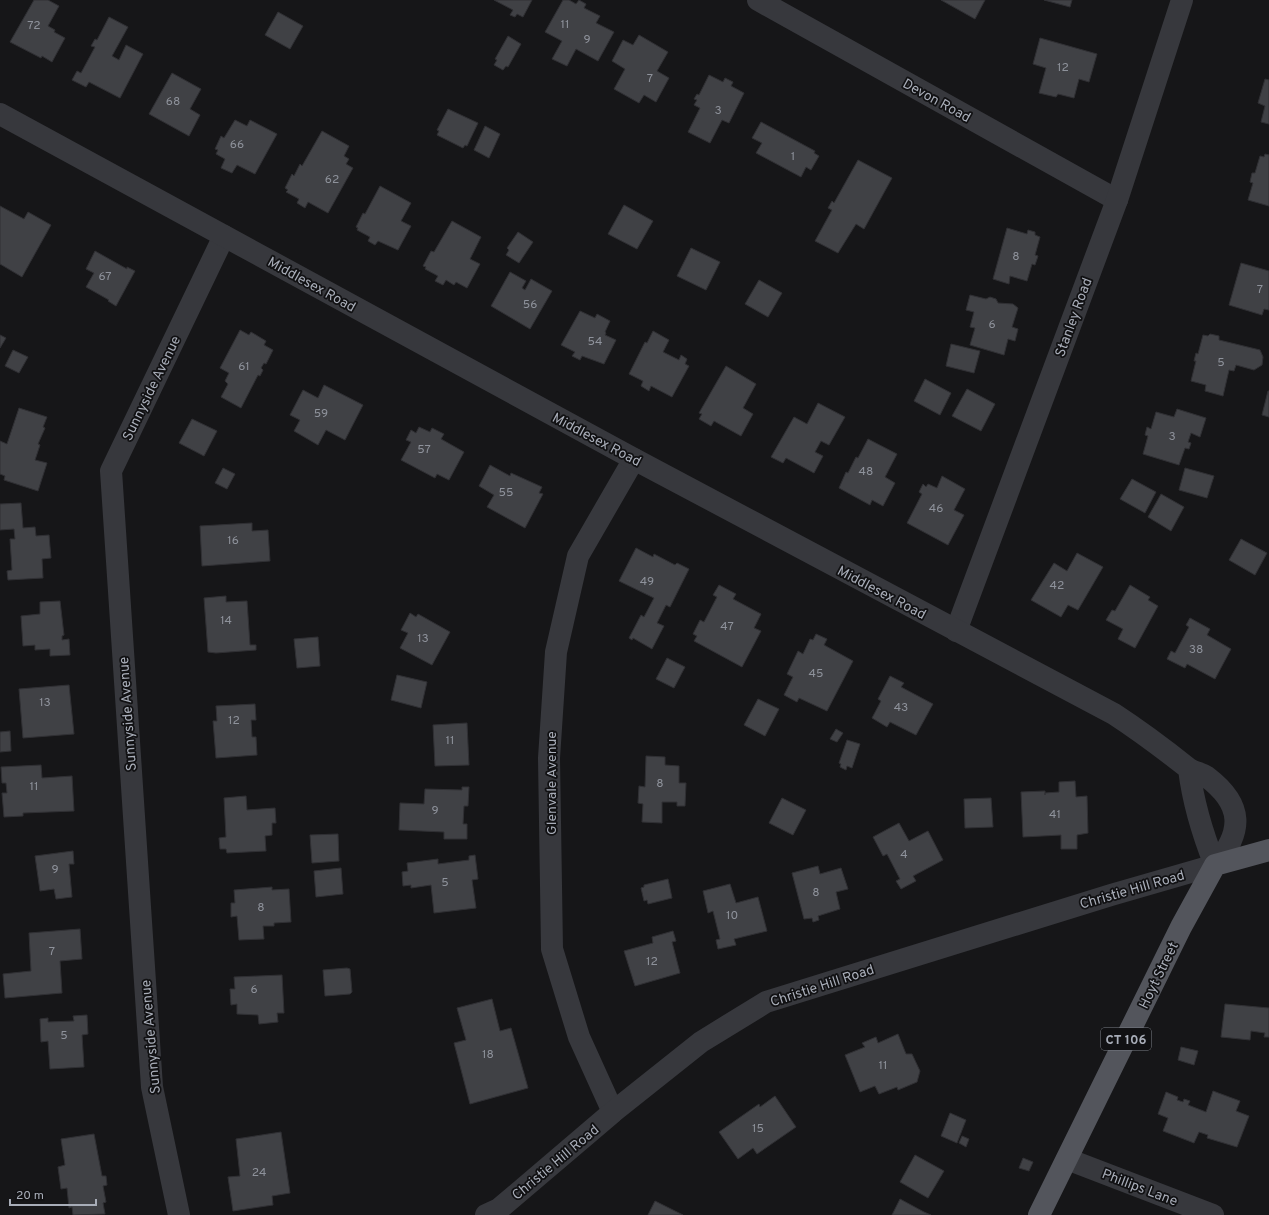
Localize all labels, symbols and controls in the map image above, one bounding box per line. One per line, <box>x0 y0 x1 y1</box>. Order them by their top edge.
house number: 11 <box>561 17 569 33</box>
house number: 72 <box>27 18 41 34</box>
house number: 9 <box>583 32 591 48</box>
house number: 12 <box>1057 60 1069 76</box>
house number: 7 <box>647 71 653 87</box>
street label: Devon Road <box>899 76 973 127</box>
house number: 68 <box>166 94 180 110</box>
house number: 3 <box>714 103 722 119</box>
house number: 66 <box>230 137 244 153</box>
house number: 1 <box>791 149 795 165</box>
house number: 62 <box>325 172 339 188</box>
house number: 8 <box>1012 249 1020 265</box>
street label: Middlesex Road <box>264 254 358 317</box>
house number: 67 <box>98 269 112 285</box>
street label: Stanley Road <box>1052 276 1097 359</box>
house number: 7 <box>1257 282 1263 298</box>
house number: 56 <box>523 297 537 313</box>
house number: 6 <box>988 317 996 333</box>
street label: Sunnyside Avenue <box>120 333 185 444</box>
house number: 54 <box>587 334 603 350</box>
house number: 5 <box>1217 355 1225 371</box>
house number: 61 <box>238 359 250 375</box>
house number: 59 <box>314 406 328 422</box>
street label: Middlesex Road <box>549 410 644 471</box>
house number: 3 <box>1168 429 1176 445</box>
house number: 57 <box>417 442 431 458</box>
house number: 48 <box>859 464 873 480</box>
house number: 55 <box>499 485 513 501</box>
house number: 46 <box>929 501 943 517</box>
house number: 16 <box>227 533 239 549</box>
street label: Middlesex Road <box>834 563 929 624</box>
house number: 49 <box>640 574 654 590</box>
house number: 42 <box>1050 578 1064 594</box>
house number: 14 <box>220 613 232 629</box>
house number: 47 <box>720 619 734 635</box>
house number: 13 <box>417 631 429 647</box>
house number: 38 <box>1189 642 1203 658</box>
street label: Sunnyside Avenue <box>116 656 141 772</box>
house number: 45 <box>809 666 823 682</box>
house number: 13 <box>39 695 51 711</box>
house number: 43 <box>894 700 908 716</box>
house number: 12 <box>228 713 240 729</box>
street label: Glenvale Avenue <box>544 731 561 835</box>
house number: 11 <box>446 733 454 749</box>
house number: 8 <box>656 776 664 792</box>
house number: 11 <box>30 779 38 795</box>
house number: 9 <box>431 803 439 819</box>
house number: 41 <box>1049 807 1061 823</box>
house number: 4 <box>900 847 908 863</box>
house number: 9 <box>51 862 59 878</box>
street label: Christie Hill Road <box>1078 867 1187 914</box>
house number: 5 <box>441 875 449 891</box>
house number: 8 <box>812 885 820 901</box>
house number: 8 <box>257 900 265 916</box>
house number: 10 <box>726 908 738 924</box>
street label: Hoyt Street <box>1136 939 1183 1012</box>
house number: 7 <box>49 944 55 960</box>
house number: 12 <box>646 954 658 970</box>
street label: Christie Hill Road <box>768 962 877 1011</box>
street label: Sunnyside Avenue <box>138 979 165 1095</box>
house number: 6 <box>250 982 258 998</box>
house number: 5 <box>60 1028 68 1044</box>
road number: CT 106 <box>1101 1028 1151 1050</box>
house number: 18 <box>482 1047 494 1063</box>
house number: 11 <box>879 1058 887 1074</box>
house number: 15 <box>752 1121 764 1137</box>
street label: Christie Hill Road <box>509 1122 603 1204</box>
house number: 24 <box>252 1165 266 1181</box>
street label: Phillips Lane <box>1099 1166 1180 1211</box>
scale bar <box>10 1181 96 1207</box>
text: 20 m <box>16 1188 44 1204</box>

